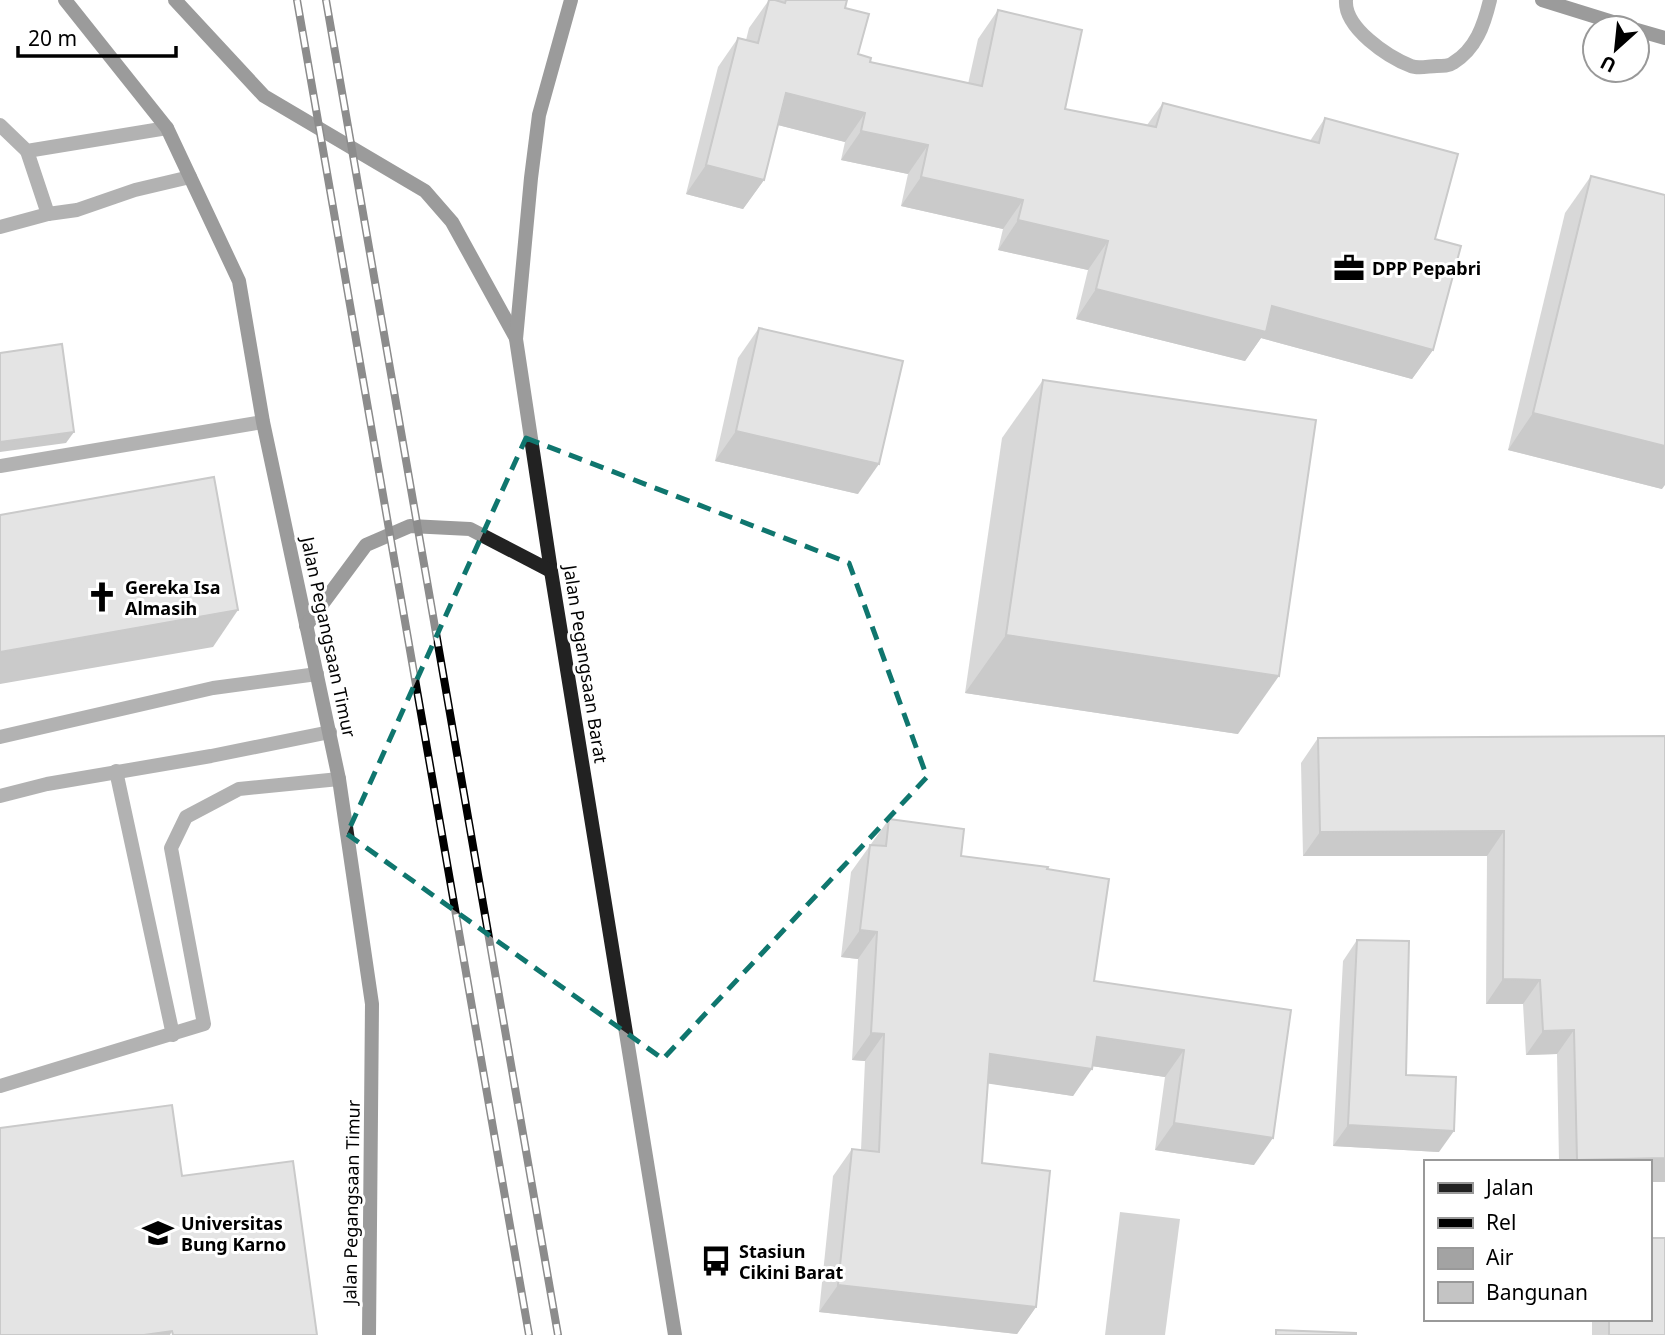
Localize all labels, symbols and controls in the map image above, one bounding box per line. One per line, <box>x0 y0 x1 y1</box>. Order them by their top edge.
scale bar <box>18 14 175 58</box>
north arrow <box>1581 14 1651 84</box>
text: 20 m <box>28 24 77 52</box>
text: U <box>1596 49 1621 79</box>
office icon: DPP Pepabri <box>1332 251 1366 285</box>
place label: DPP Pepabri <box>1372 256 1481 280</box>
street label: Jalan Pegangsaan Timur <box>296 532 362 740</box>
street label: Jalan Pegangsaan Barat <box>558 561 614 765</box>
place label: Gereka Isa Almasih <box>125 575 221 620</box>
church icon: Gereka Isa Almasih <box>85 580 119 614</box>
street label: Jalan Pegangsaan Timur <box>337 1099 365 1307</box>
legend <box>1424 1160 1651 1321</box>
text: Jalan <box>1484 1173 1534 1201</box>
text: Rel <box>1486 1208 1516 1236</box>
place label: Universitas Bung Karno <box>181 1211 286 1256</box>
school or university icon: Universitas Bung Karno <box>141 1216 175 1250</box>
place label: Stasiun Cikini Barat <box>739 1239 843 1284</box>
text: Air <box>1486 1243 1514 1271</box>
bus stop icon: Stasiun Cikini Barat <box>699 1244 733 1278</box>
text: Bangunan <box>1486 1278 1588 1306</box>

